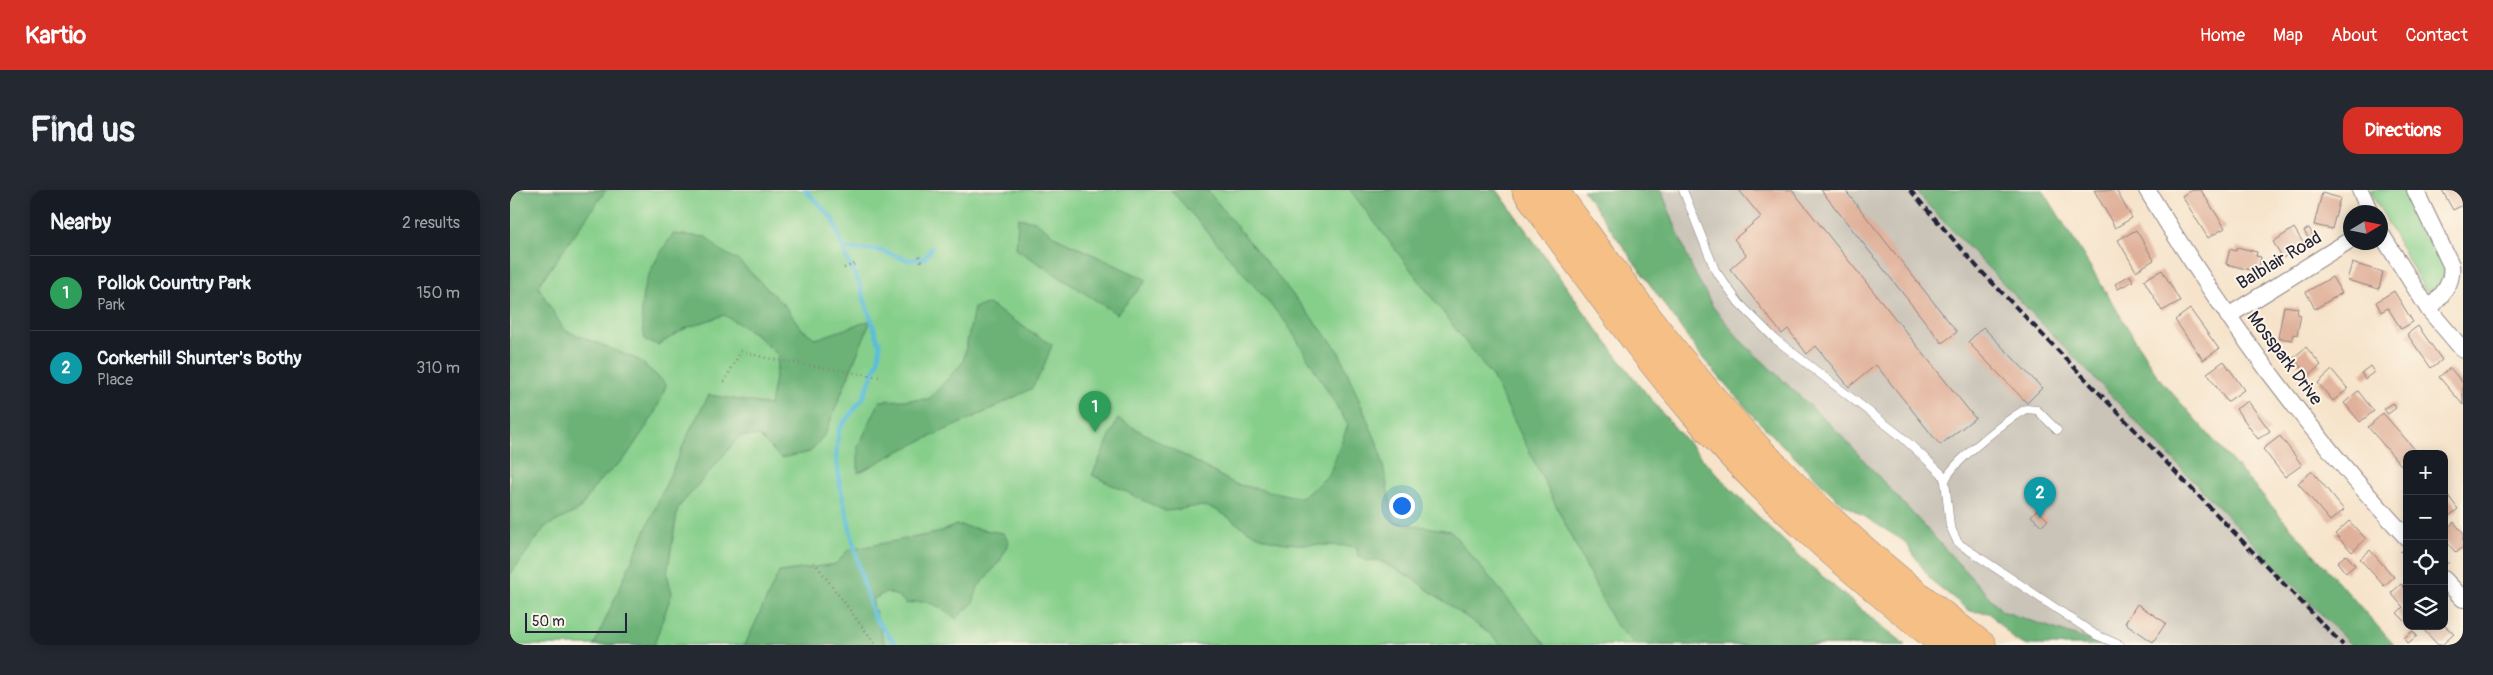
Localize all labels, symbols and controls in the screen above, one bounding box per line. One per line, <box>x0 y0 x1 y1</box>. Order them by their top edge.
text: Kartio <box>25 21 86 50</box>
text: Home <box>2200 24 2245 47</box>
text: Map <box>2273 24 2303 47</box>
text: About <box>2331 24 2377 47</box>
text: Contact <box>2405 24 2468 47</box>
button: Directions <box>2343 107 2463 154</box>
text: Find us <box>30 108 135 152</box>
north arrow <box>2343 205 2388 250</box>
text: Nearby <box>50 209 111 236</box>
text: 2 results <box>402 213 460 233</box>
street label: Balblair Road <box>2233 226 2326 295</box>
text: Pollok Country Park <box>97 271 251 295</box>
text: 1 <box>63 283 69 303</box>
text: 150 m <box>416 283 460 303</box>
text: Park <box>97 295 125 315</box>
street label: Mosspark Drive <box>2242 307 2328 410</box>
text: Corkerhill Shunter's Bothy <box>97 346 301 370</box>
text: 2 <box>62 358 70 378</box>
text: 310 m <box>416 358 460 378</box>
text: Place <box>97 370 133 390</box>
pin: 1 <box>1079 391 1111 432</box>
map controls <box>2403 450 2448 630</box>
button: + <box>2403 450 2448 495</box>
pin: 2 <box>2024 477 2056 518</box>
your location <box>1389 493 1415 519</box>
button: − <box>2403 495 2448 540</box>
button: locate <box>2403 540 2448 585</box>
button: layers <box>2403 585 2448 630</box>
scale bar <box>525 610 628 633</box>
text: 50 m <box>532 613 565 630</box>

